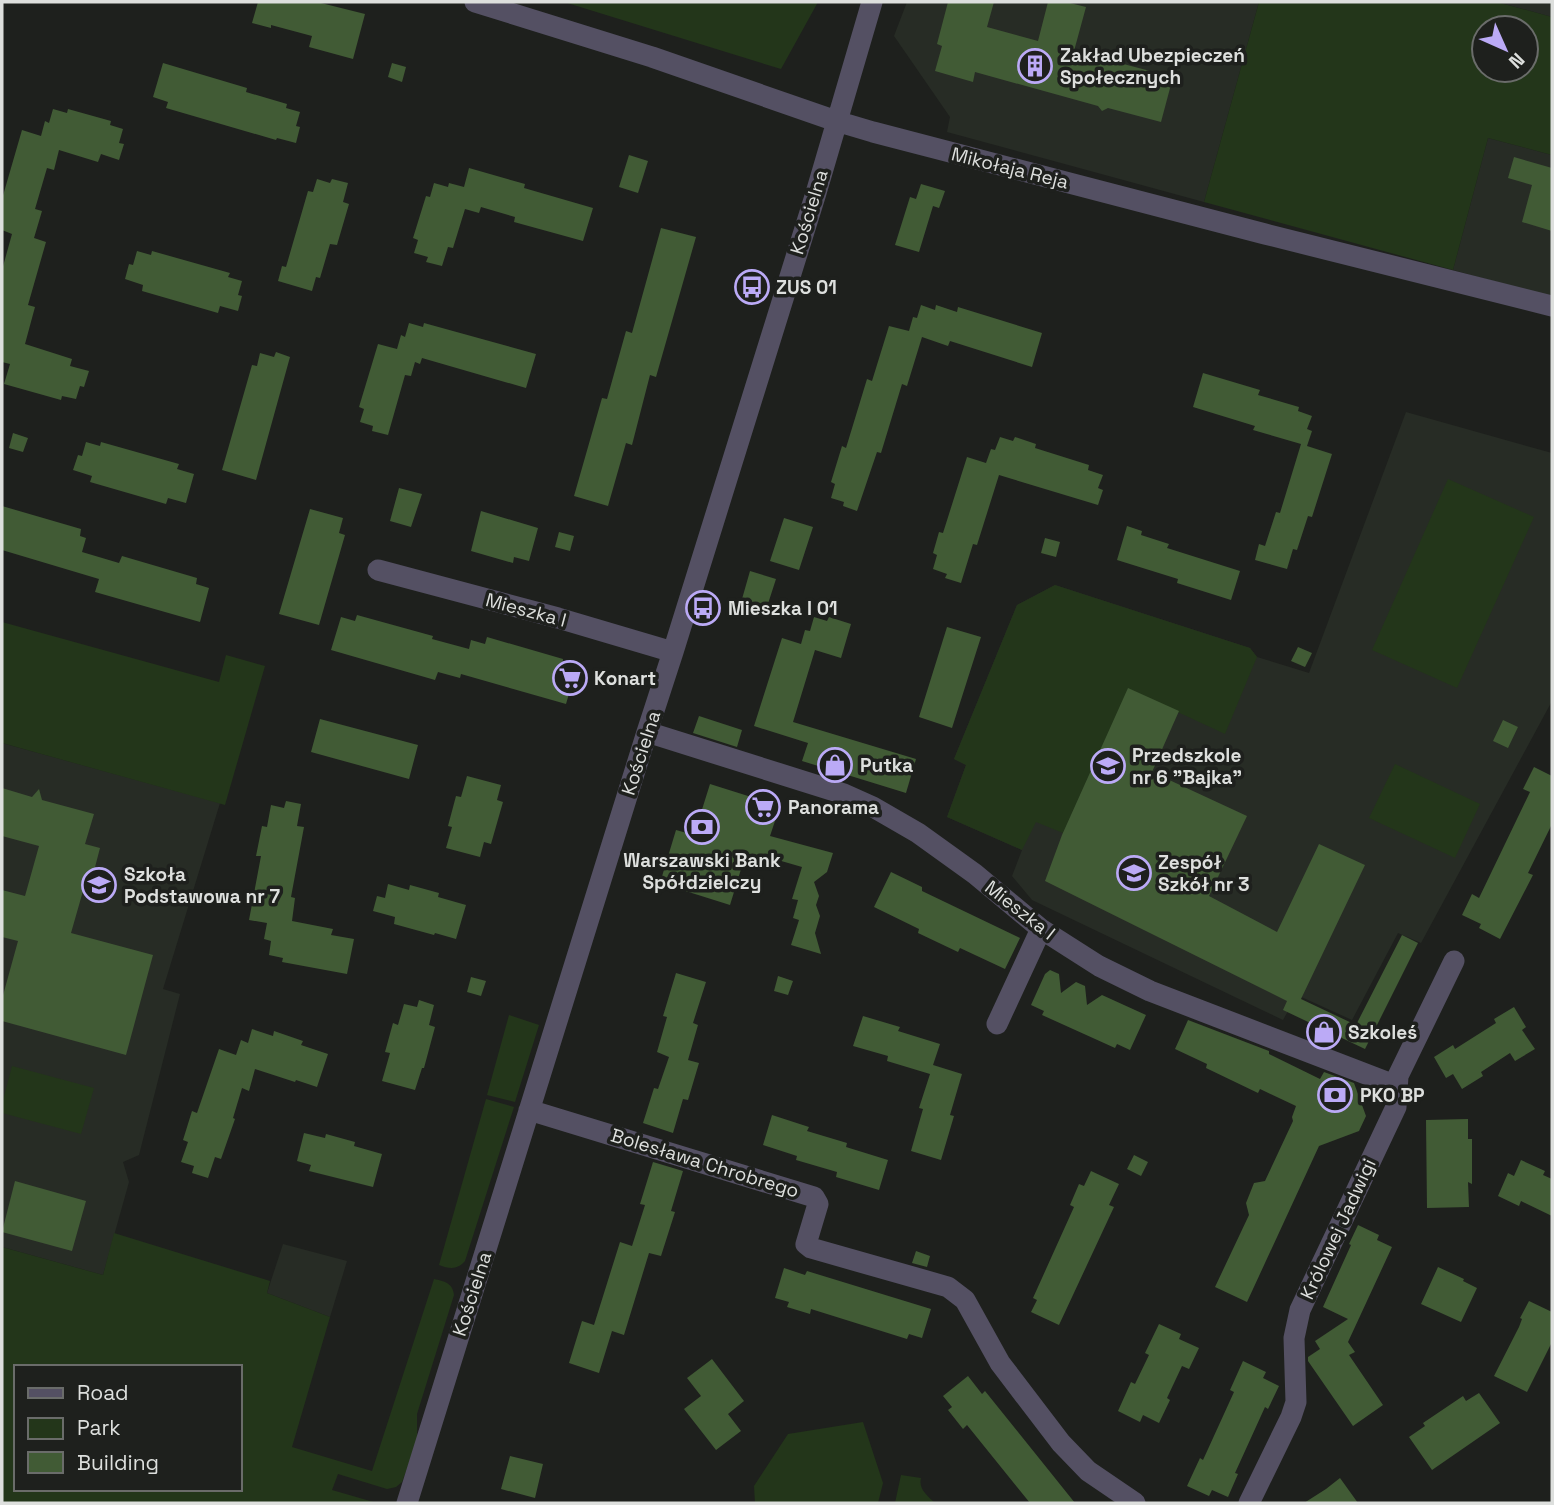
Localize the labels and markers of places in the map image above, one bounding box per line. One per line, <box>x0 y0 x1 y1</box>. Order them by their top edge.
place label: Zakład Ubezpieczeń Społecznych <box>1060 43 1245 90</box>
building icon: Zakład Ubezpieczeń Społecznych <box>1016 47 1054 85</box>
bus stop icon: ZUS 01 <box>733 268 771 306</box>
place label: ZUS 01 <box>776 275 837 300</box>
bus stop icon: Mieszka I 01 <box>684 589 722 627</box>
place label: Mieszka I 01 <box>728 596 838 621</box>
supermarket icon: Konart <box>551 659 589 697</box>
place label: Konart <box>594 666 656 691</box>
place label: Przedszkole nr 6 "Bajka" <box>1132 743 1242 790</box>
shop icon: Putka <box>816 746 854 784</box>
school or university icon: Przedszkole nr 6 "Bajka" <box>1089 747 1127 785</box>
place label: Putka <box>860 753 913 778</box>
supermarket icon: Panorama <box>744 788 782 826</box>
place label: Panorama <box>788 795 879 820</box>
bank icon: Warszawski Bank Spółdzielczy <box>683 808 721 846</box>
place label: Warszawski Bank Spółdzielczy <box>623 848 781 895</box>
place label: Zespół Szkół nr 3 <box>1158 850 1250 897</box>
school or university icon: Zespół Szkół nr 3 <box>1115 854 1153 892</box>
place label: Szkoła Podstawowa nr 7 <box>124 862 281 909</box>
school or university icon: Szkoła Podstawowa nr 7 <box>80 866 118 904</box>
shop icon: Szkoleś <box>1305 1013 1343 1051</box>
place label: Szkoleś <box>1348 1020 1417 1045</box>
bank icon: PKO BP <box>1316 1076 1354 1114</box>
place label: PKO BP <box>1360 1083 1425 1108</box>

